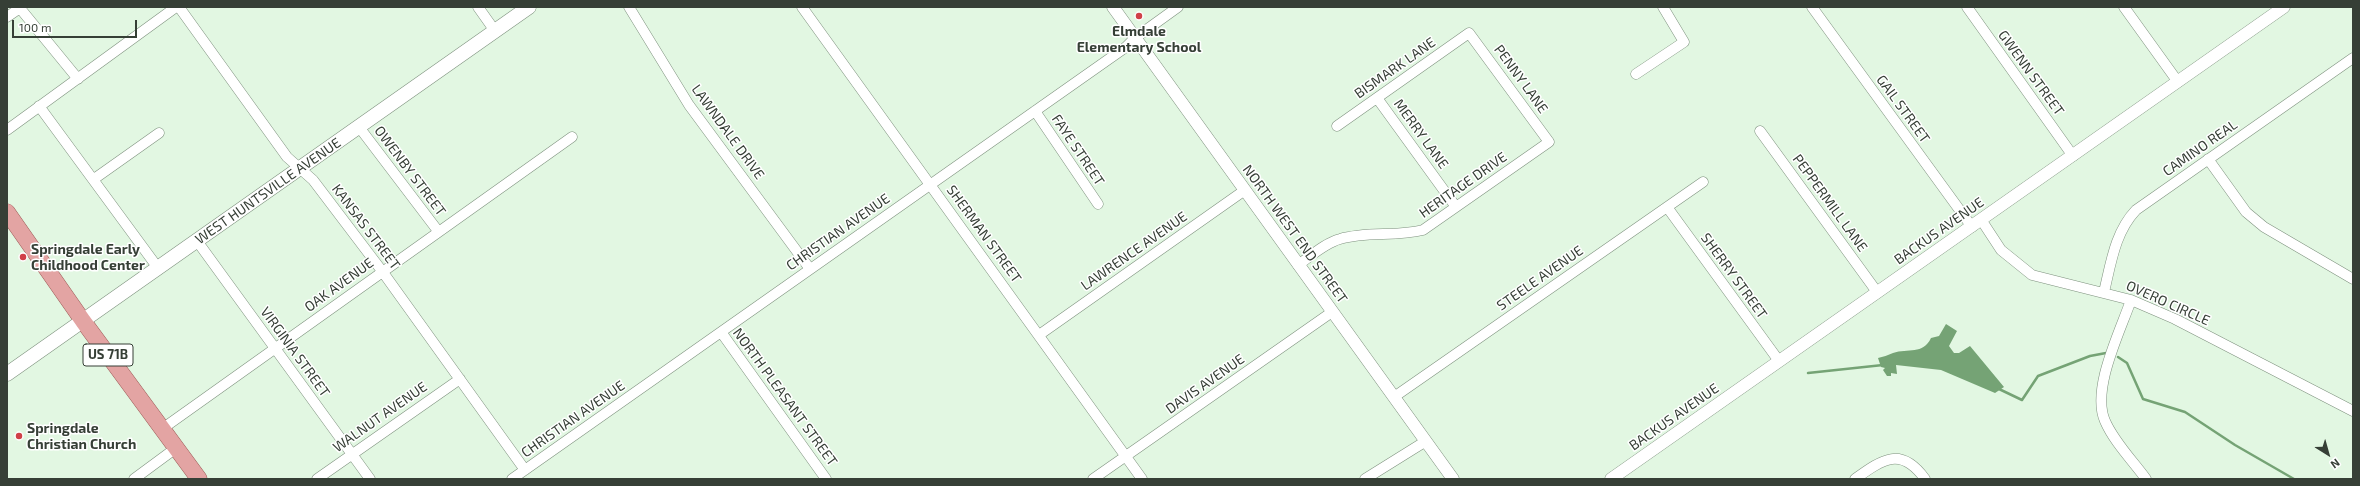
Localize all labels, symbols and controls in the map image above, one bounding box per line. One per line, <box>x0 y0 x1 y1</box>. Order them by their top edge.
marker: Elmdale Elementary School <box>1134 11 1144 21</box>
scale bar <box>14 12 139 38</box>
text: 100 m <box>19 20 51 34</box>
place label: Elmdale Elementary School <box>1077 23 1201 56</box>
street label: GWENN STREET <box>1994 27 2068 119</box>
street label: BISMARK LANE <box>1351 34 1439 102</box>
street label: PENNY LANE <box>1491 41 1551 117</box>
street label: GAIL STREET <box>1873 72 1933 146</box>
street label: LAWNDALE DRIVE <box>688 81 768 183</box>
street label: MERRY LANE <box>1390 96 1452 172</box>
street label: FAYE STREET <box>1048 111 1108 189</box>
street label: CAMINO REAL <box>2159 116 2241 180</box>
street label: OWENBY STREET <box>371 123 449 219</box>
street label: WEST HUNTSVILLE AVENUE <box>192 134 344 248</box>
street label: HERITAGE DRIVE <box>1416 149 1510 221</box>
street label: PEPPERMILL LANE <box>1789 151 1871 255</box>
street label: NORTH WEST END STREET <box>1239 161 1351 307</box>
street label: KANSAS STREET <box>328 181 404 273</box>
street label: SHERMAN STREET <box>943 182 1025 286</box>
street label: CHRISTIAN AVENUE <box>783 190 893 274</box>
street label: BACKUS AVENUE <box>1891 194 1987 268</box>
street label: LAWRENCE AVENUE <box>1078 208 1190 294</box>
street label: SHERRY STREET <box>1697 230 1771 322</box>
place label: Springdale Early Childhood Center <box>31 241 145 274</box>
street label: STEELE AVENUE <box>1494 242 1586 314</box>
marker: Springdale Early Childhood Center <box>18 252 28 262</box>
street label: OAK AVENUE <box>301 254 377 316</box>
street label: OVERO CIRCLE <box>2123 277 2213 329</box>
street label: VIRGINIA STREET <box>257 304 333 400</box>
street label: NORTH PLEASANT STREET <box>729 325 841 469</box>
road number: US 71B <box>83 344 133 366</box>
street label: DAVIS AVENUE <box>1162 351 1248 417</box>
street label: CHRISTIAN AVENUE <box>518 377 628 461</box>
street label: WALNUT AVENUE <box>330 378 430 456</box>
street label: BACKUS AVENUE <box>1626 380 1722 454</box>
place label: Springdale Christian Church <box>27 420 136 452</box>
marker: Springdale Christian Church <box>14 431 24 441</box>
north arrow <box>2308 434 2348 474</box>
text: N <box>2328 456 2343 472</box>

